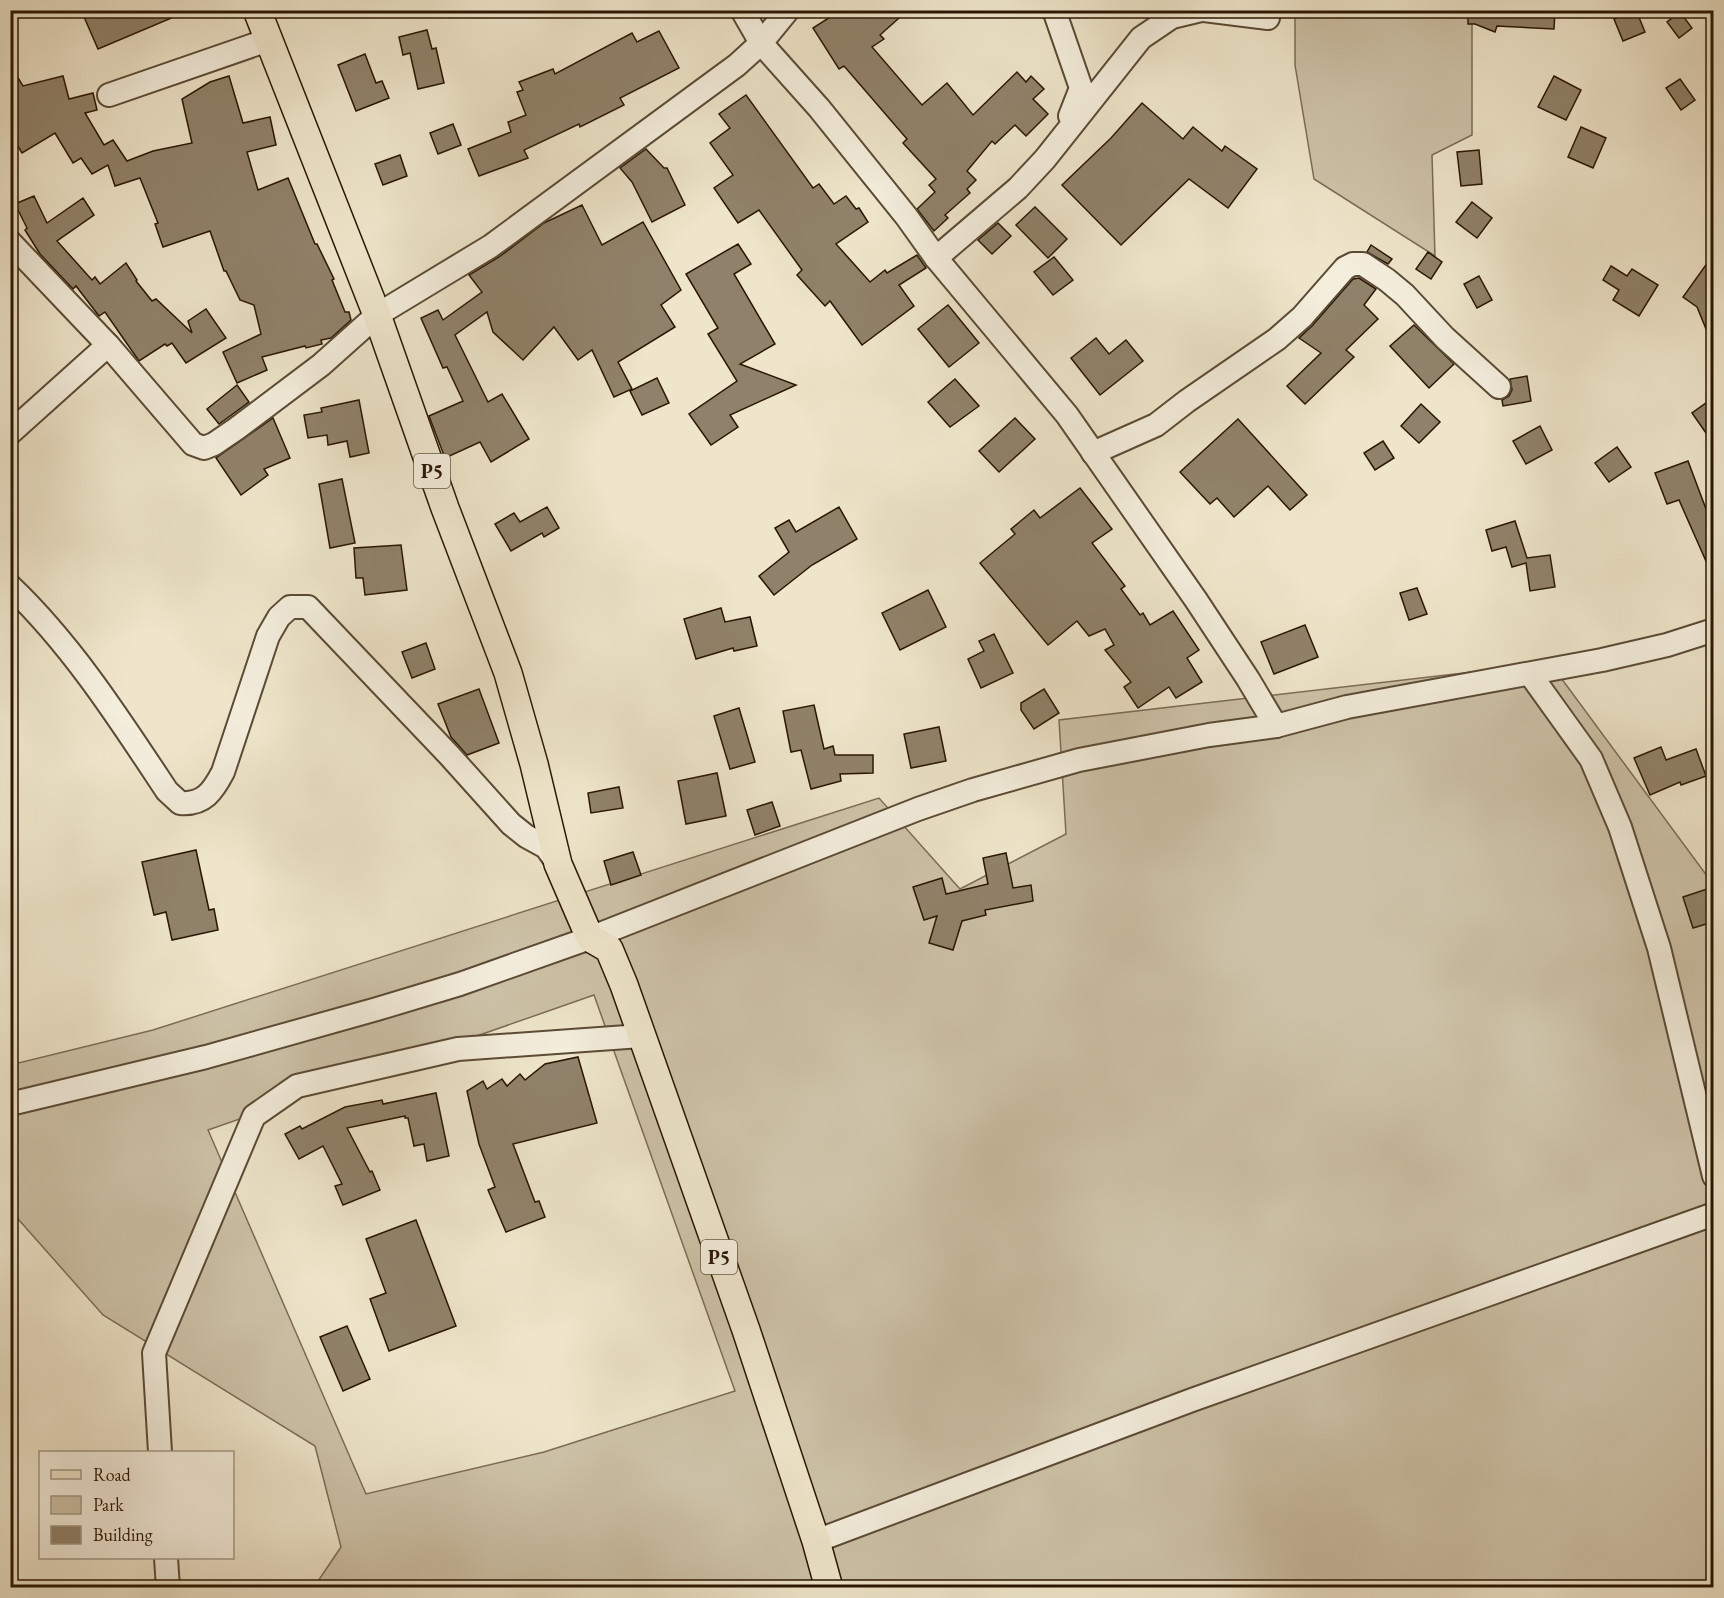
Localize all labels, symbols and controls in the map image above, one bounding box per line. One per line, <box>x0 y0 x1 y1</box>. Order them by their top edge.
road number: P5 <box>414 454 450 488</box>
road number: P5 <box>701 1240 737 1274</box>
legend <box>39 1451 234 1559</box>
text: Road <box>93 1463 132 1486</box>
text: Park <box>93 1493 124 1516</box>
text: Building <box>93 1523 153 1546</box>

